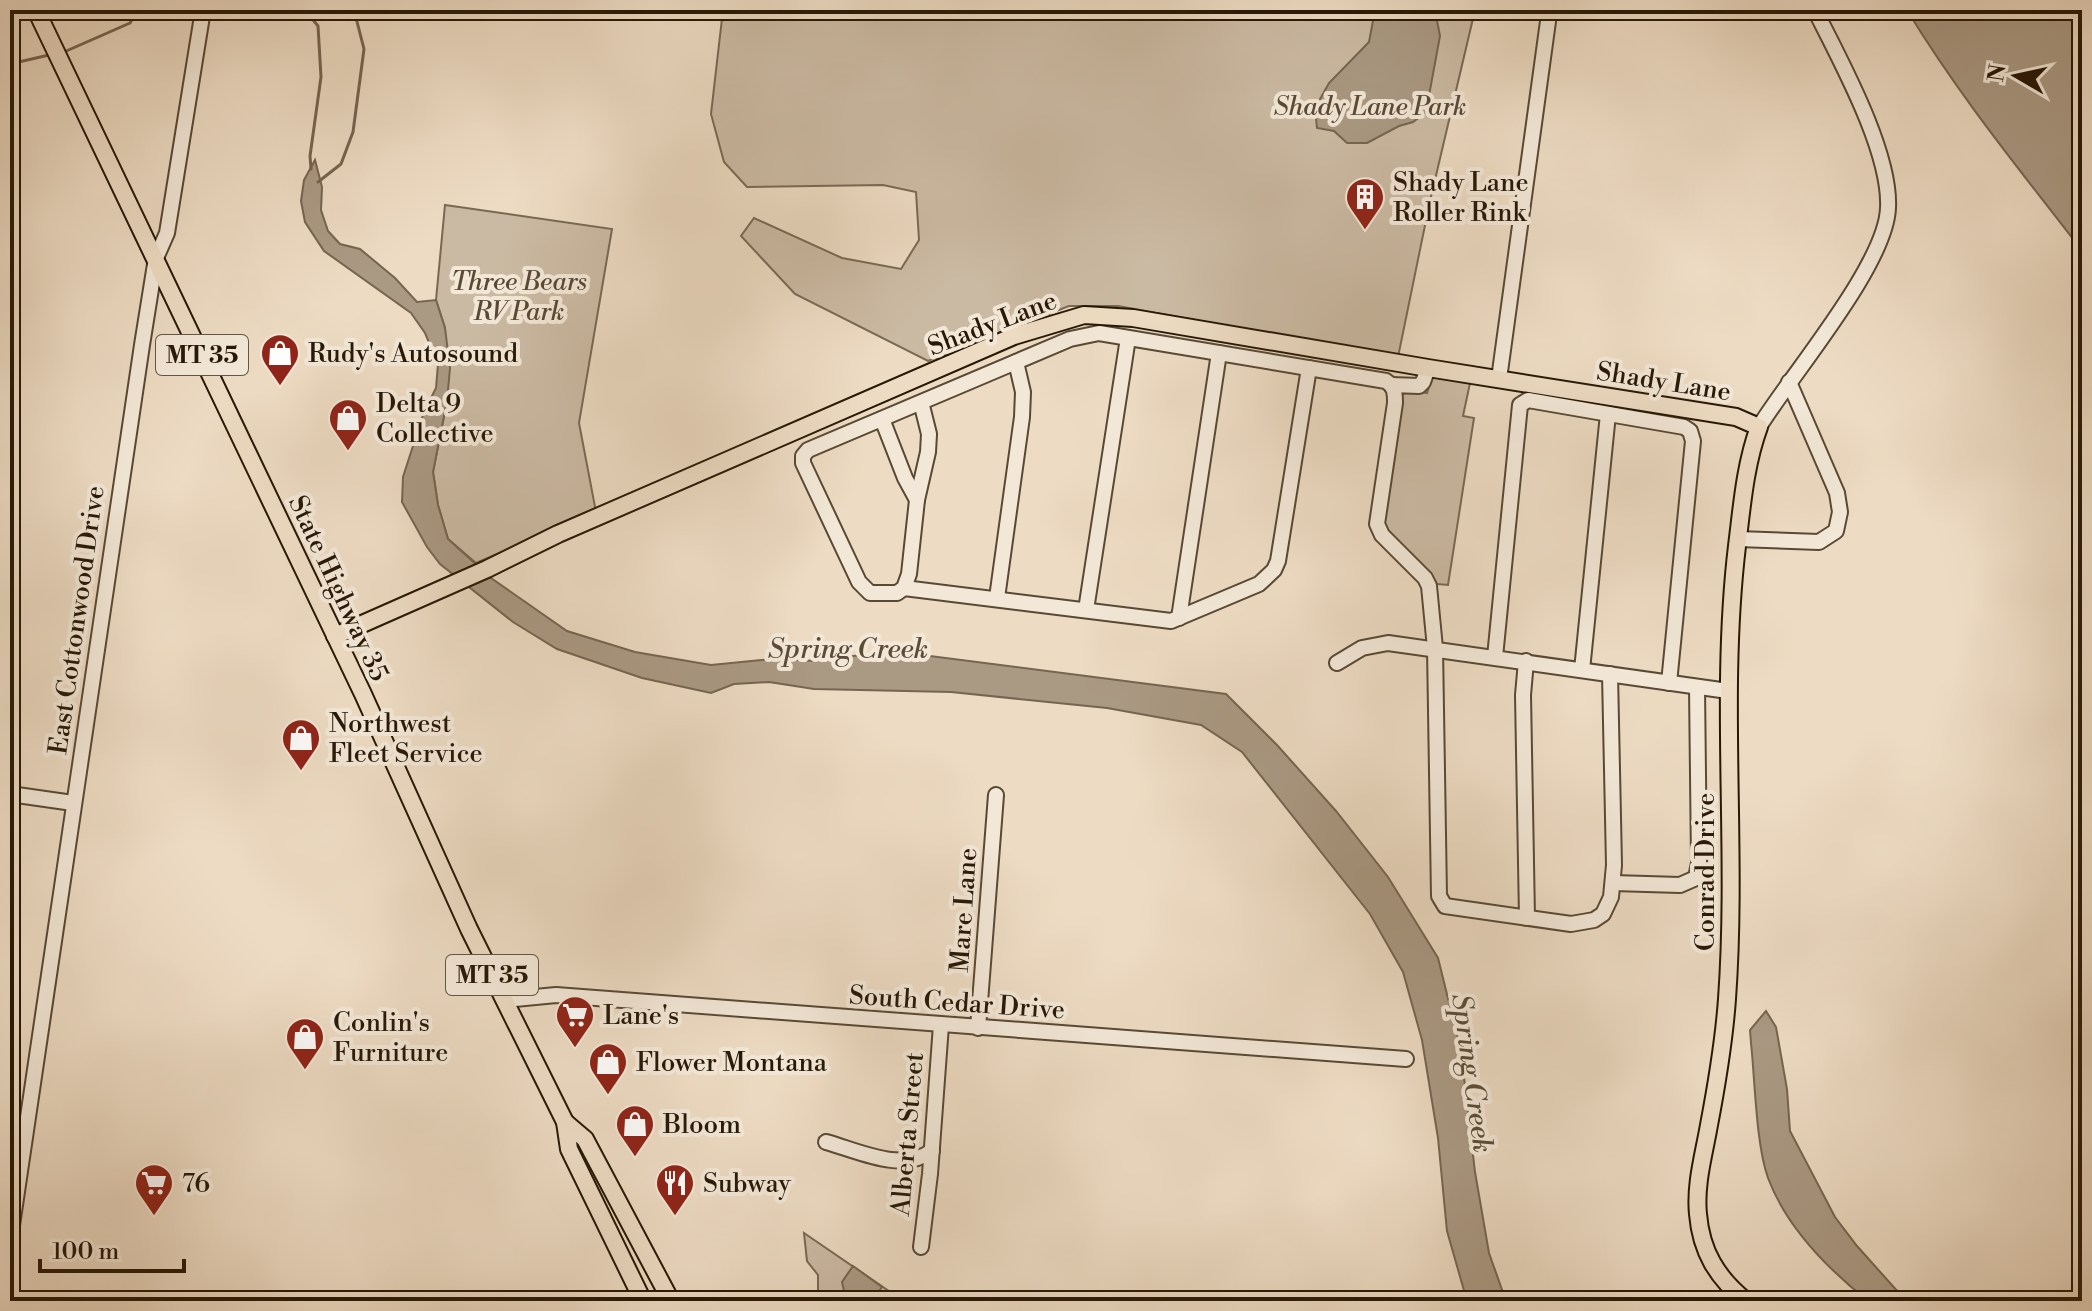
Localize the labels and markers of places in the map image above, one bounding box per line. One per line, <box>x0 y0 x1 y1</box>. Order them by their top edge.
place label: Shady Lane Roller Rink <box>1393 167 1529 229</box>
building icon: Shady Lane Roller Rink <box>1344 176 1386 231</box>
shop icon: Rudy's Autosound <box>259 332 301 387</box>
place label: Rudy's Autosound <box>308 338 518 370</box>
place label: Delta 9 Collective <box>376 388 494 450</box>
shop icon: Delta 9 Collective <box>327 397 369 452</box>
place label: Northwest Fleet Service <box>329 708 483 770</box>
shop icon: Northwest Fleet Service <box>280 717 322 772</box>
supermarket icon: Lane's <box>554 994 596 1049</box>
place label: Lane's <box>603 1000 679 1032</box>
place label: Conlin's Furniture <box>333 1007 448 1069</box>
shop icon: Conlin's Furniture <box>284 1016 326 1071</box>
shop icon: Flower Montana <box>587 1041 629 1096</box>
place label: Flower Montana <box>636 1047 828 1079</box>
shop icon: Bloom <box>614 1103 656 1158</box>
place label: Bloom <box>662 1109 741 1141</box>
supermarket icon: 76 <box>133 1162 175 1217</box>
restaurant icon: Subway <box>654 1162 696 1217</box>
place label: 76 <box>182 1168 210 1200</box>
place label: Subway <box>703 1168 791 1200</box>

